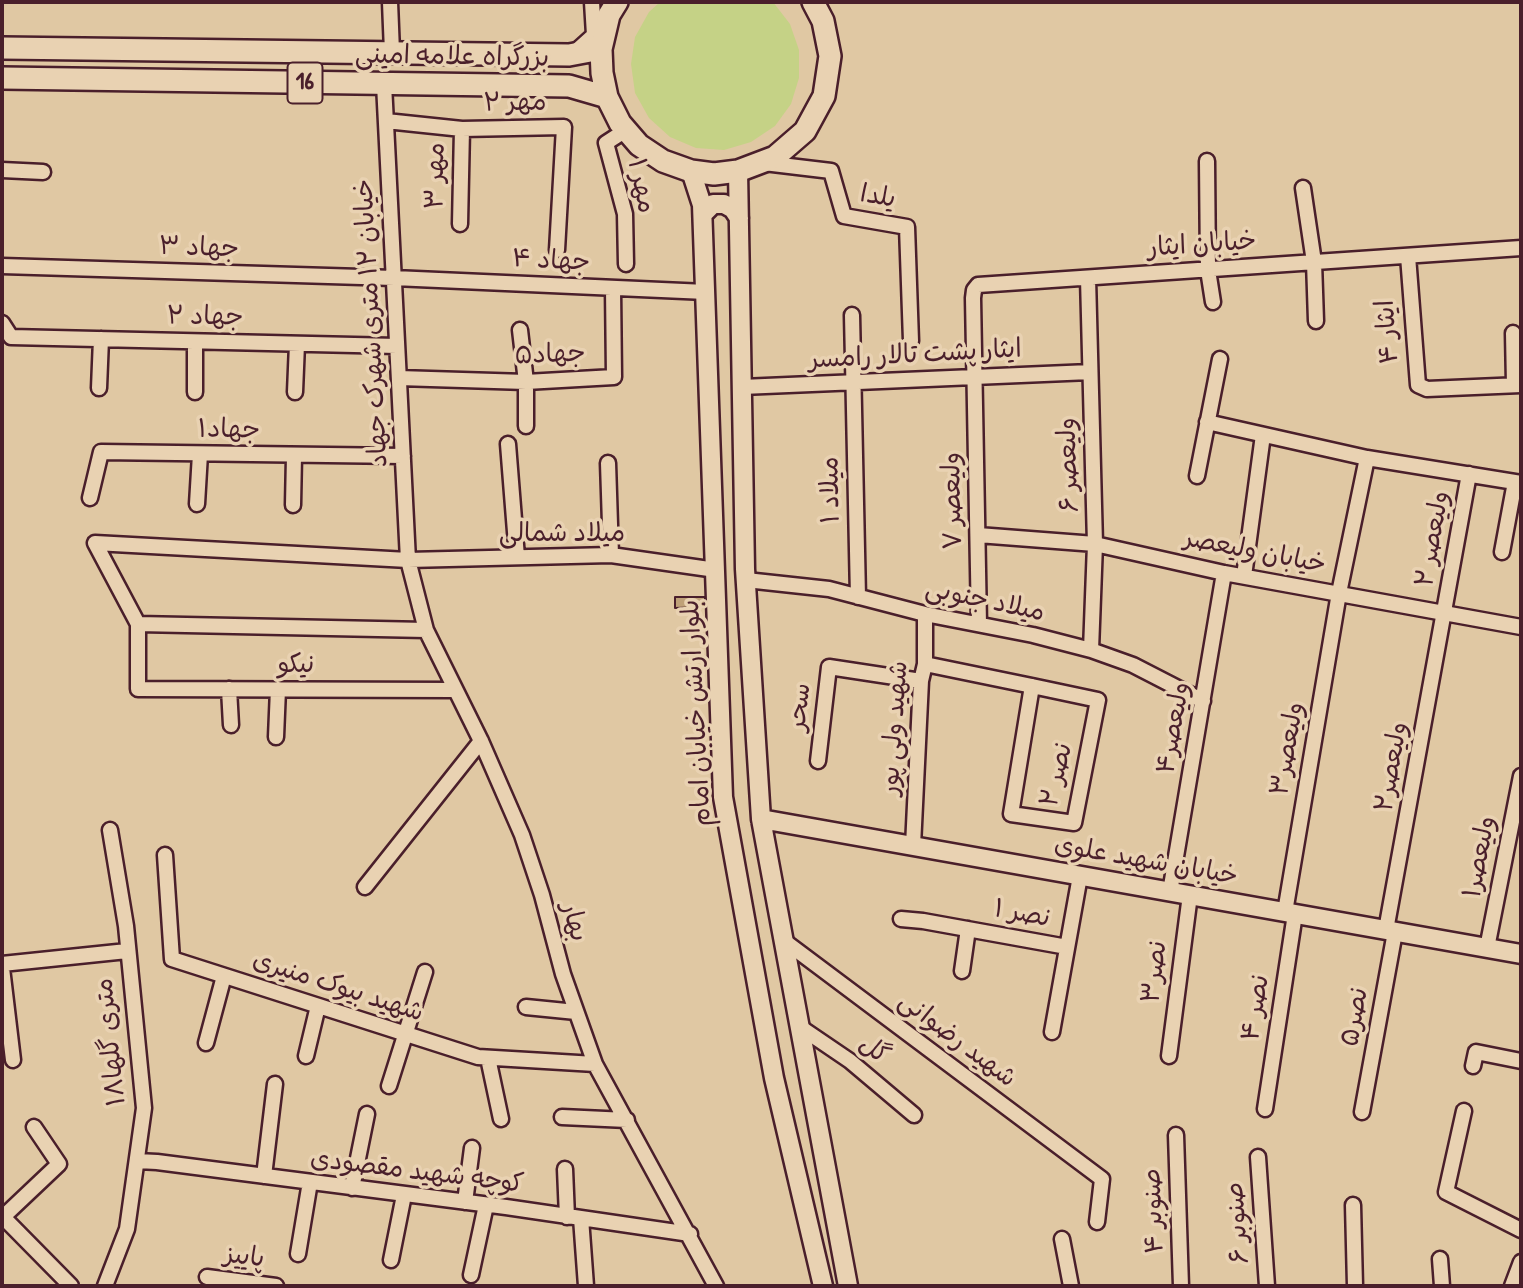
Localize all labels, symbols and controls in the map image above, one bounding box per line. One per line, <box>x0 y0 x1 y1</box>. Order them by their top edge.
street label: بزرگراه علامه امینی <box>355 40 549 74</box>
road number: 16 <box>288 62 322 104</box>
street label: مهر ۲ <box>483 87 547 119</box>
street label: مهر ۳ <box>420 142 452 210</box>
street label: مهر ۱ <box>620 156 662 216</box>
street label: خیابان ۱۲ متری شهرک جهاد <box>349 178 395 468</box>
street label: یلدا <box>858 179 898 215</box>
street label: خیابان ایثار <box>1147 226 1257 264</box>
street label: جهاد ۳ <box>158 231 240 265</box>
street label: جهاد ۴ <box>511 243 591 279</box>
street label: ایثار ۴ <box>1370 299 1406 365</box>
street label: جهاد ۲ <box>166 301 244 333</box>
street label: ایثار پشت تالار رامسر <box>808 334 1022 376</box>
street label: جهاد۵ <box>514 338 586 372</box>
street label: جهاد۱ <box>197 414 261 446</box>
street label: ولیعصر ۶ <box>1052 417 1086 513</box>
street label: ولیعصر ۷ <box>937 452 969 550</box>
street label: میلاد ۱ <box>815 456 847 524</box>
street label: ولیعصر ۲ <box>1409 489 1457 589</box>
street label: میلاد شمالی <box>499 518 625 550</box>
street label: خیابان ولیعصر <box>1182 523 1328 581</box>
street label: میلاد جنوبی <box>922 573 1048 629</box>
street label: بلوار ارتش خیابان امام <box>675 599 719 827</box>
street label: نیکو <box>278 649 314 681</box>
street label: شهید ولی پور <box>875 660 915 796</box>
street label: ولیعصر۴ <box>1151 680 1197 776</box>
street label: سحر <box>782 681 818 733</box>
street label: ولیعصر۳ <box>1264 700 1312 798</box>
street label: ولیعصر۲ <box>1369 720 1415 814</box>
street label: نصر ۲ <box>1034 740 1080 810</box>
street label: ولیعصر۱ <box>1457 813 1503 901</box>
street label: خیابان شهید علوی <box>1052 829 1240 893</box>
street label: نصر ۱ <box>991 893 1053 935</box>
street label: بهار <box>554 899 594 945</box>
street label: نصر۳ <box>1136 939 1174 1005</box>
street label: شهید بیوک منیری <box>249 945 427 1029</box>
street label: نصر ۴ <box>1235 973 1277 1043</box>
street label: ۱۸متری گلها <box>89 976 133 1108</box>
street label: نصر۵ <box>1334 985 1376 1049</box>
street label: شهید رضوانی <box>892 986 1022 1094</box>
street label: گل <box>853 1028 895 1072</box>
street label: کوچه شهید مقصودی <box>309 1143 525 1201</box>
street label: صنوبر ۴ <box>1137 1168 1171 1254</box>
street label: صنوبر ۶ <box>1220 1181 1256 1265</box>
street label: پاییز <box>222 1239 266 1275</box>

